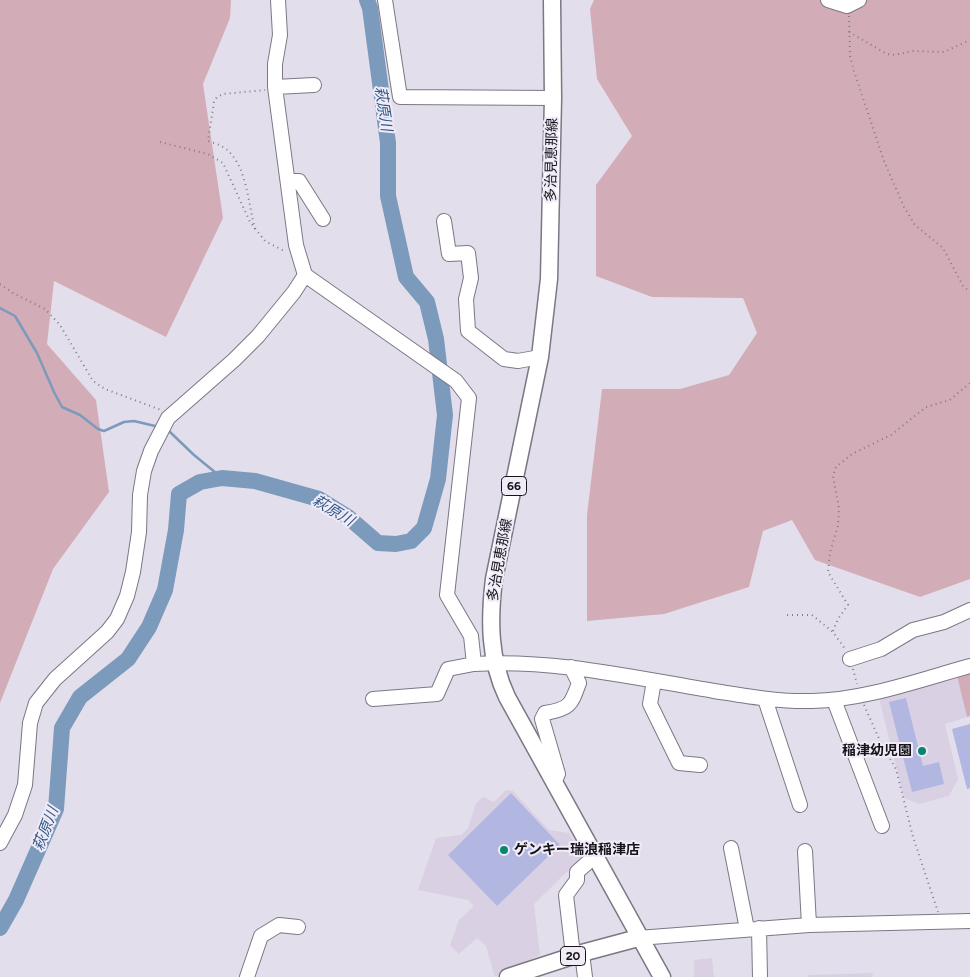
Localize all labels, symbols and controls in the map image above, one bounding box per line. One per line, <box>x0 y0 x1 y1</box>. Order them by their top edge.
water label: 萩原川 <box>371 85 395 133</box>
street label: 多治見恵那線 <box>543 118 561 202</box>
road number: 66 <box>502 476 526 496</box>
water label: 萩原川 <box>309 492 357 530</box>
street label: 多治見恵那線 <box>484 517 516 603</box>
place label: 稲津幼児園 <box>842 743 912 759</box>
marker: 稲津幼児園 <box>916 745 928 757</box>
water label: 萩原川 <box>30 805 62 853</box>
place label: ゲンキー瑞浪稲津店 <box>514 842 640 858</box>
marker: ゲンキー瑞浪稲津店 <box>498 844 510 856</box>
road number: 20 <box>560 946 586 966</box>

